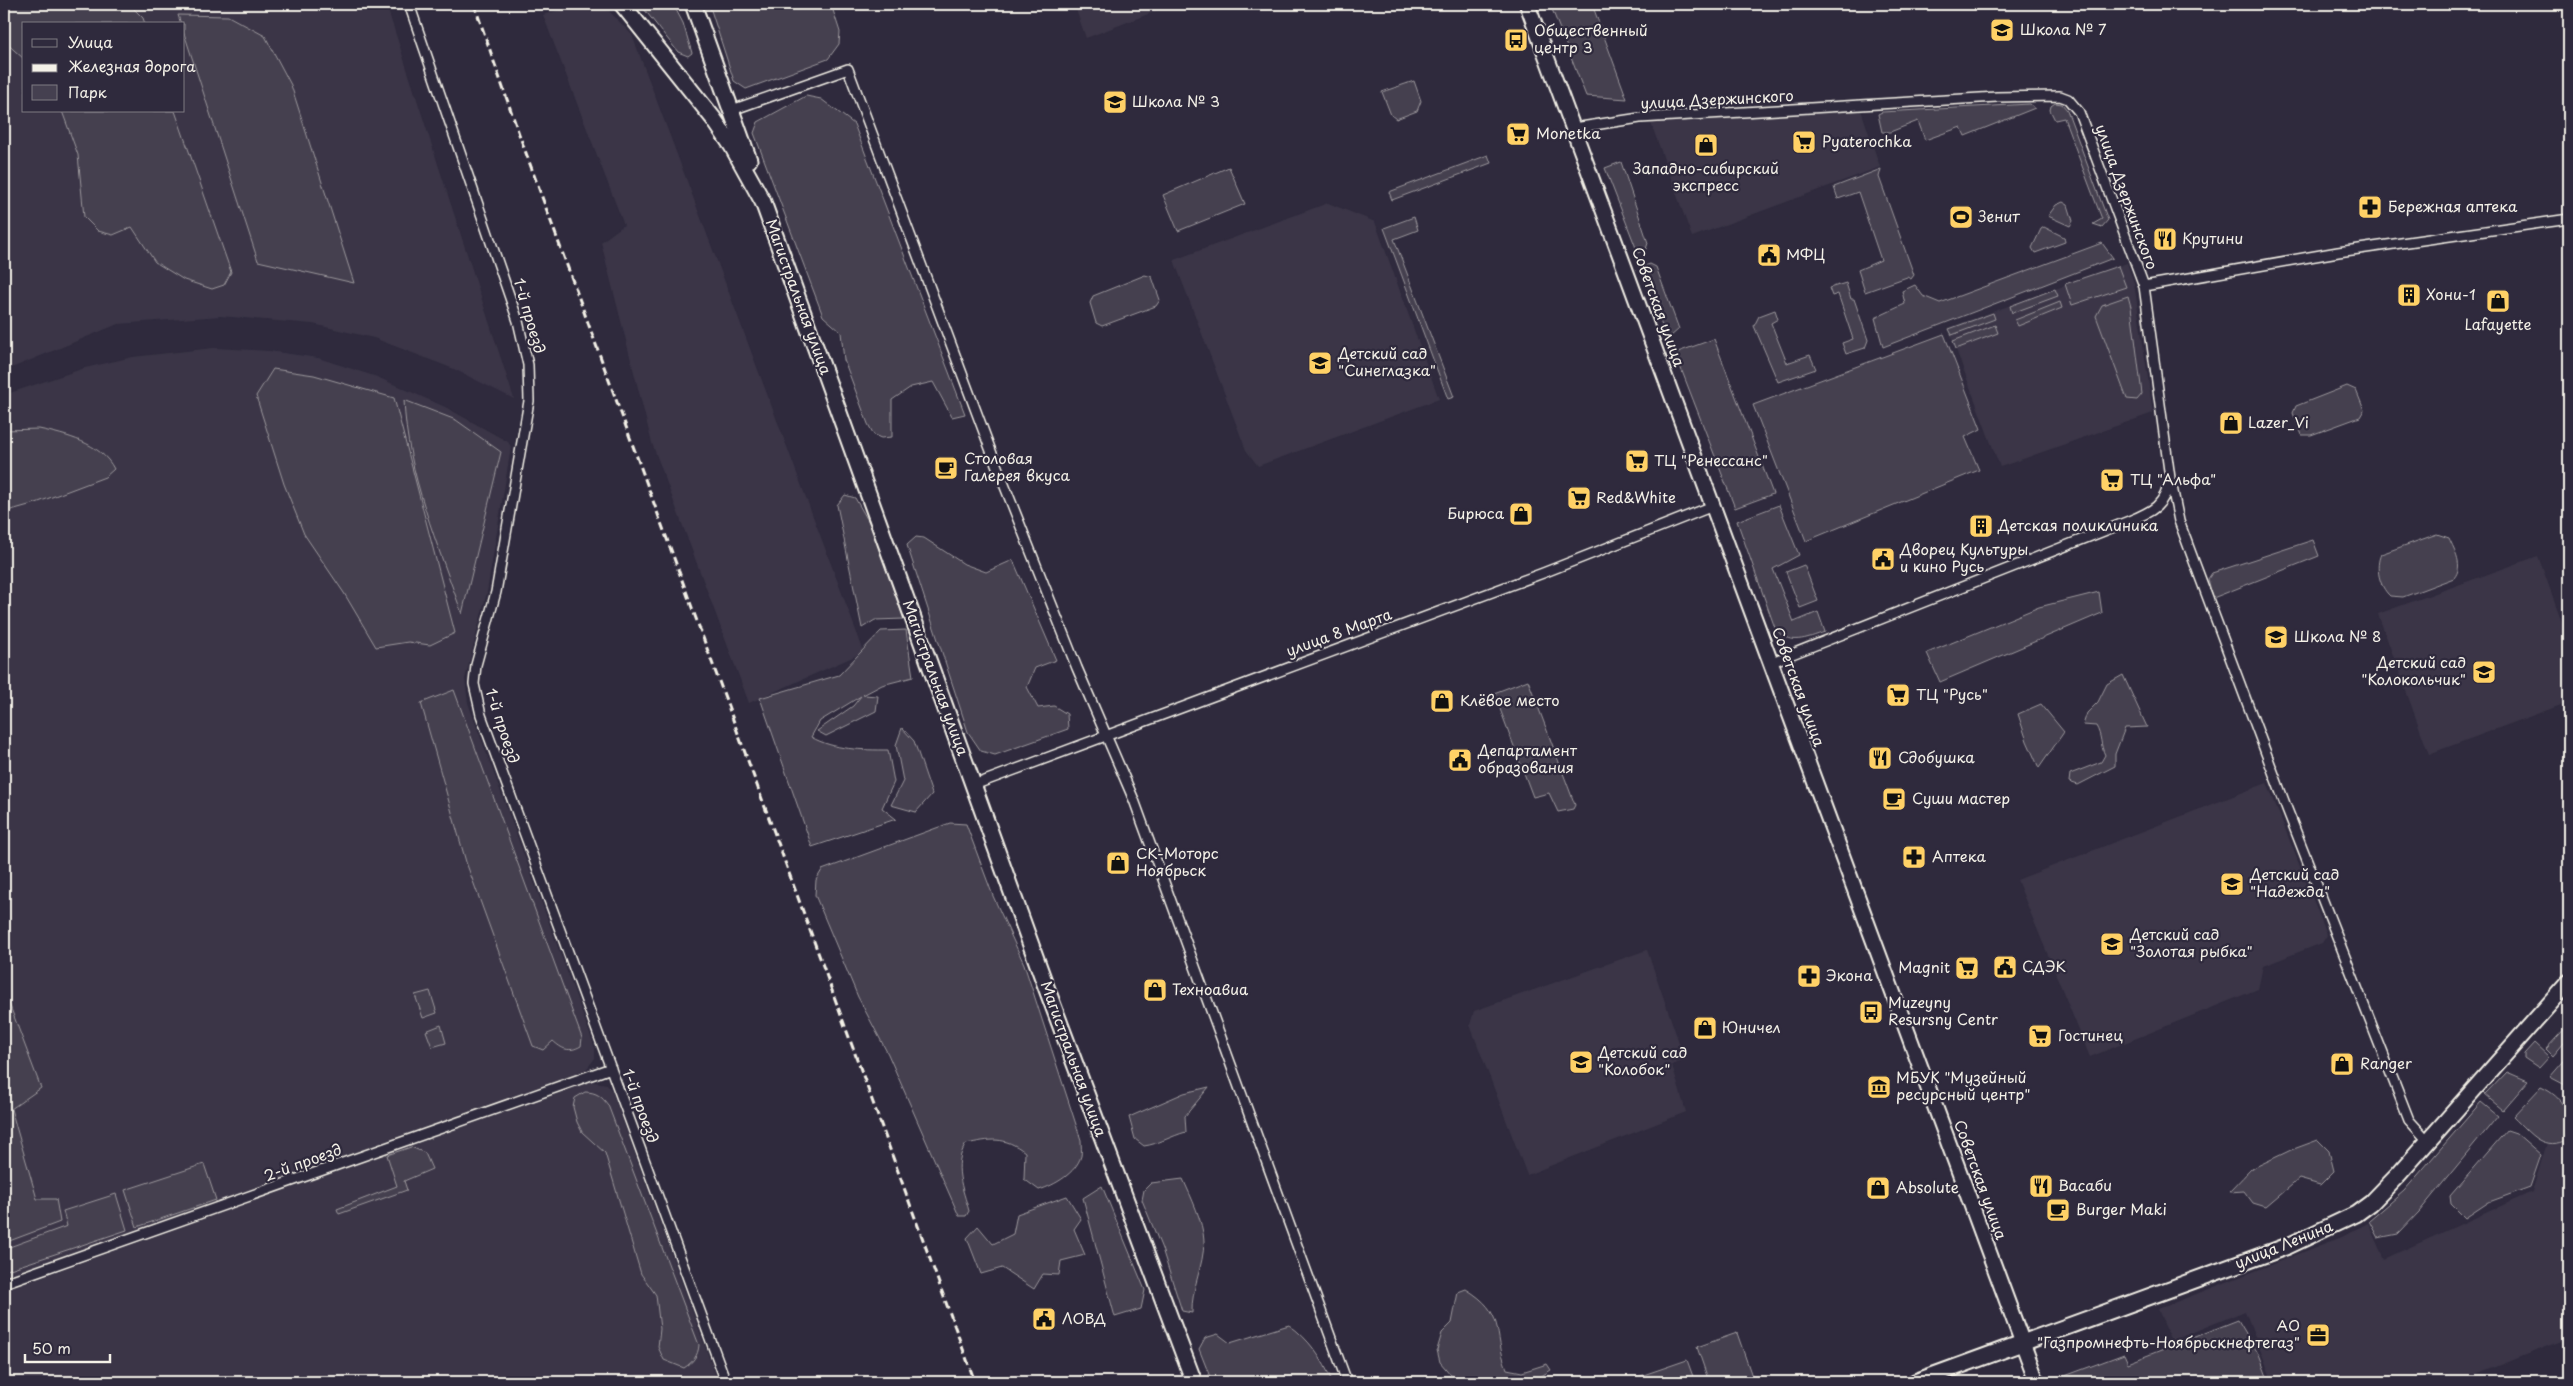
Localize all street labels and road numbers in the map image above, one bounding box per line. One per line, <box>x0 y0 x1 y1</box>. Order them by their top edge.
street label: улица Дзержинского <box>1640 83 1794 114</box>
street label: улица Дзержинского <box>2090 120 2164 272</box>
street label: Магистральная улица <box>761 215 838 378</box>
street label: Советская улица <box>1627 243 1692 370</box>
street label: 1-й проезд <box>509 275 552 356</box>
street label: Магистральная улица <box>898 596 975 759</box>
street label: улица 8 Марта <box>1282 601 1395 661</box>
street label: Советская улица <box>1767 623 1832 750</box>
street label: 1-й проезд <box>480 685 526 766</box>
street label: Магистральная улица <box>1036 977 1113 1140</box>
street label: 1-й проезд <box>617 1065 666 1146</box>
street label: Советская улица <box>1949 1116 2014 1243</box>
street label: 2-й проезд <box>260 1137 345 1186</box>
street label: улица Ленина <box>2231 1213 2337 1274</box>

